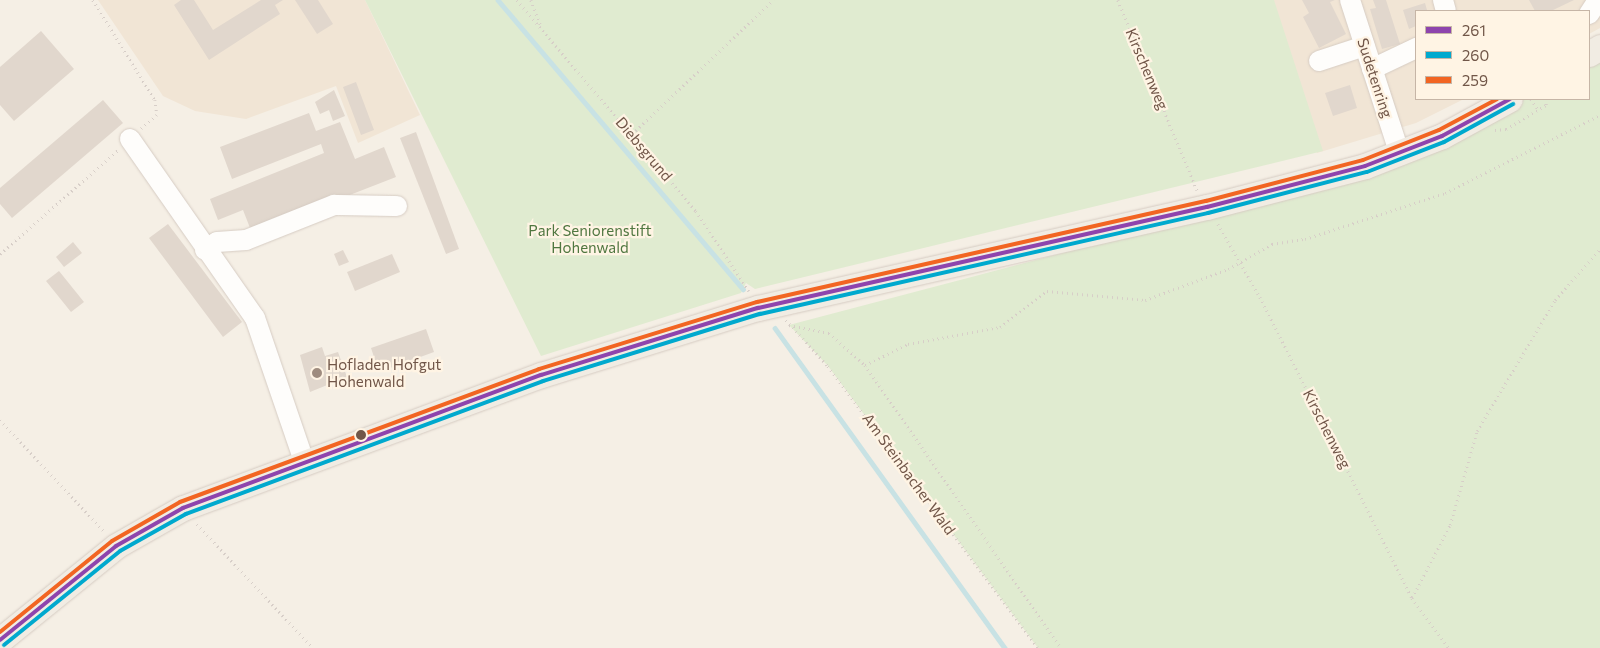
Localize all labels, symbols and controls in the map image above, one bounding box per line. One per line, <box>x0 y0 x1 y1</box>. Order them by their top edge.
legend <box>1415 10 1590 100</box>
text: 261 <box>1462 21 1486 39</box>
street label: Kirschenweg <box>1122 26 1172 112</box>
street label: Sudetenring <box>1354 36 1396 120</box>
text: 260 <box>1462 46 1489 64</box>
text: 259 <box>1462 71 1488 89</box>
street label: Diebsgrund <box>612 113 676 185</box>
park label: Park Seniorenstift Hohenwald <box>528 221 652 256</box>
place label: Hofladen Hofgut Hohenwald <box>327 355 441 390</box>
marker: Hofladen Hofgut Hohenwald <box>311 367 323 379</box>
street label: Kirschenweg <box>1299 386 1355 472</box>
street label: Am Steinbacher Wald <box>859 410 959 538</box>
unlabelled marker <box>356 430 366 440</box>

